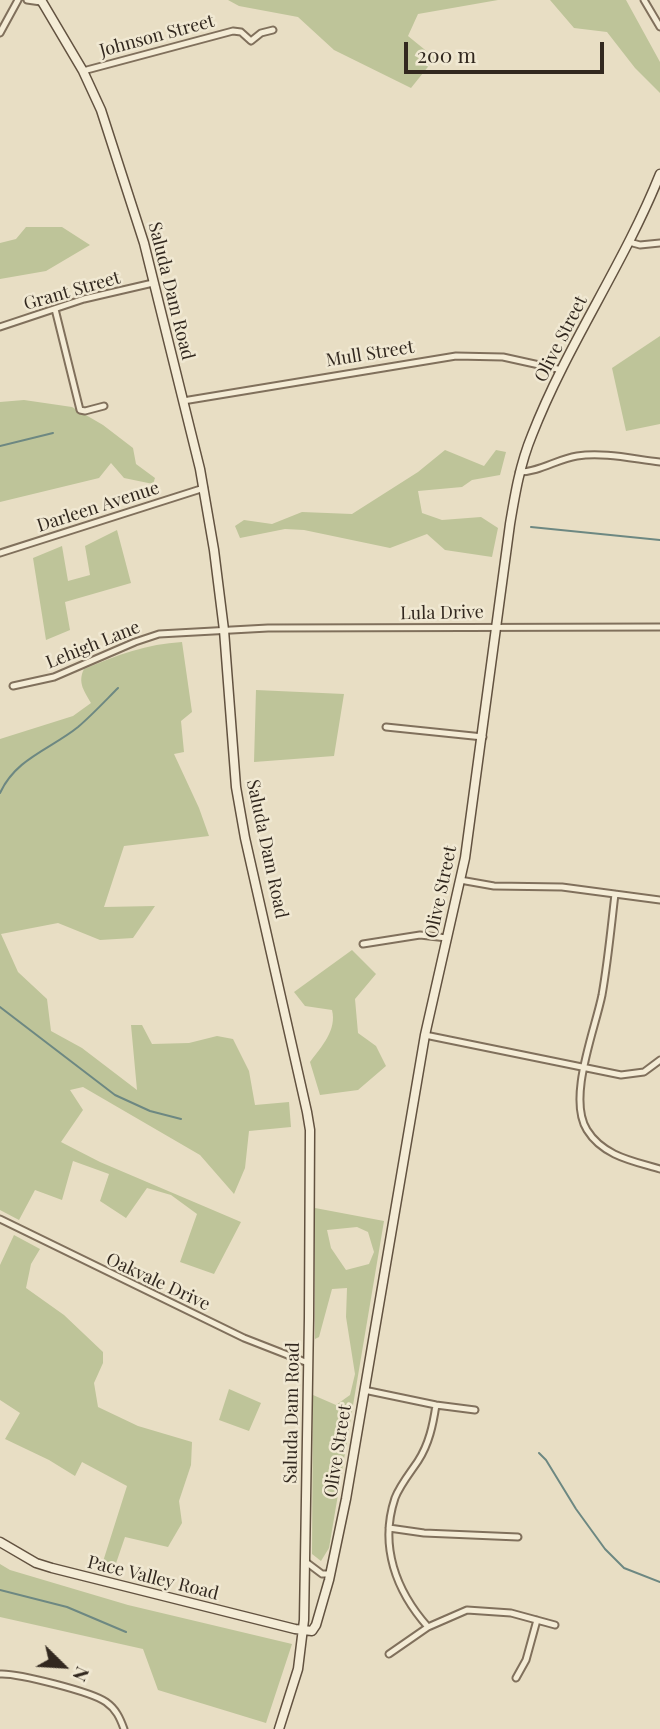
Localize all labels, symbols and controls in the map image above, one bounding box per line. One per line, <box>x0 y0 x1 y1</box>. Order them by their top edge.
street label: Johnson Street <box>97 10 217 62</box>
scale bar <box>408 28 608 72</box>
text: 200 m <box>417 40 476 68</box>
street label: Saluda Dam Road <box>143 220 199 362</box>
street label: Grant Street <box>21 267 123 315</box>
street label: Olive Street <box>530 292 592 386</box>
street label: Mull Street <box>324 336 416 372</box>
street label: Darleen Avenue <box>34 477 162 537</box>
street label: Lula Drive <box>400 601 484 625</box>
street label: Lehigh Lane <box>43 616 143 674</box>
street label: Saluda Dam Road <box>242 778 292 920</box>
street label: Olive Street <box>421 844 461 940</box>
street label: Oakvale Drive <box>102 1248 214 1316</box>
street label: Saluda Dam Road <box>280 1342 304 1484</box>
street label: Olive Street <box>320 1403 356 1499</box>
street label: Pace Valley Road <box>85 1551 221 1605</box>
north arrow <box>28 1631 98 1701</box>
text: N <box>68 1663 97 1686</box>

